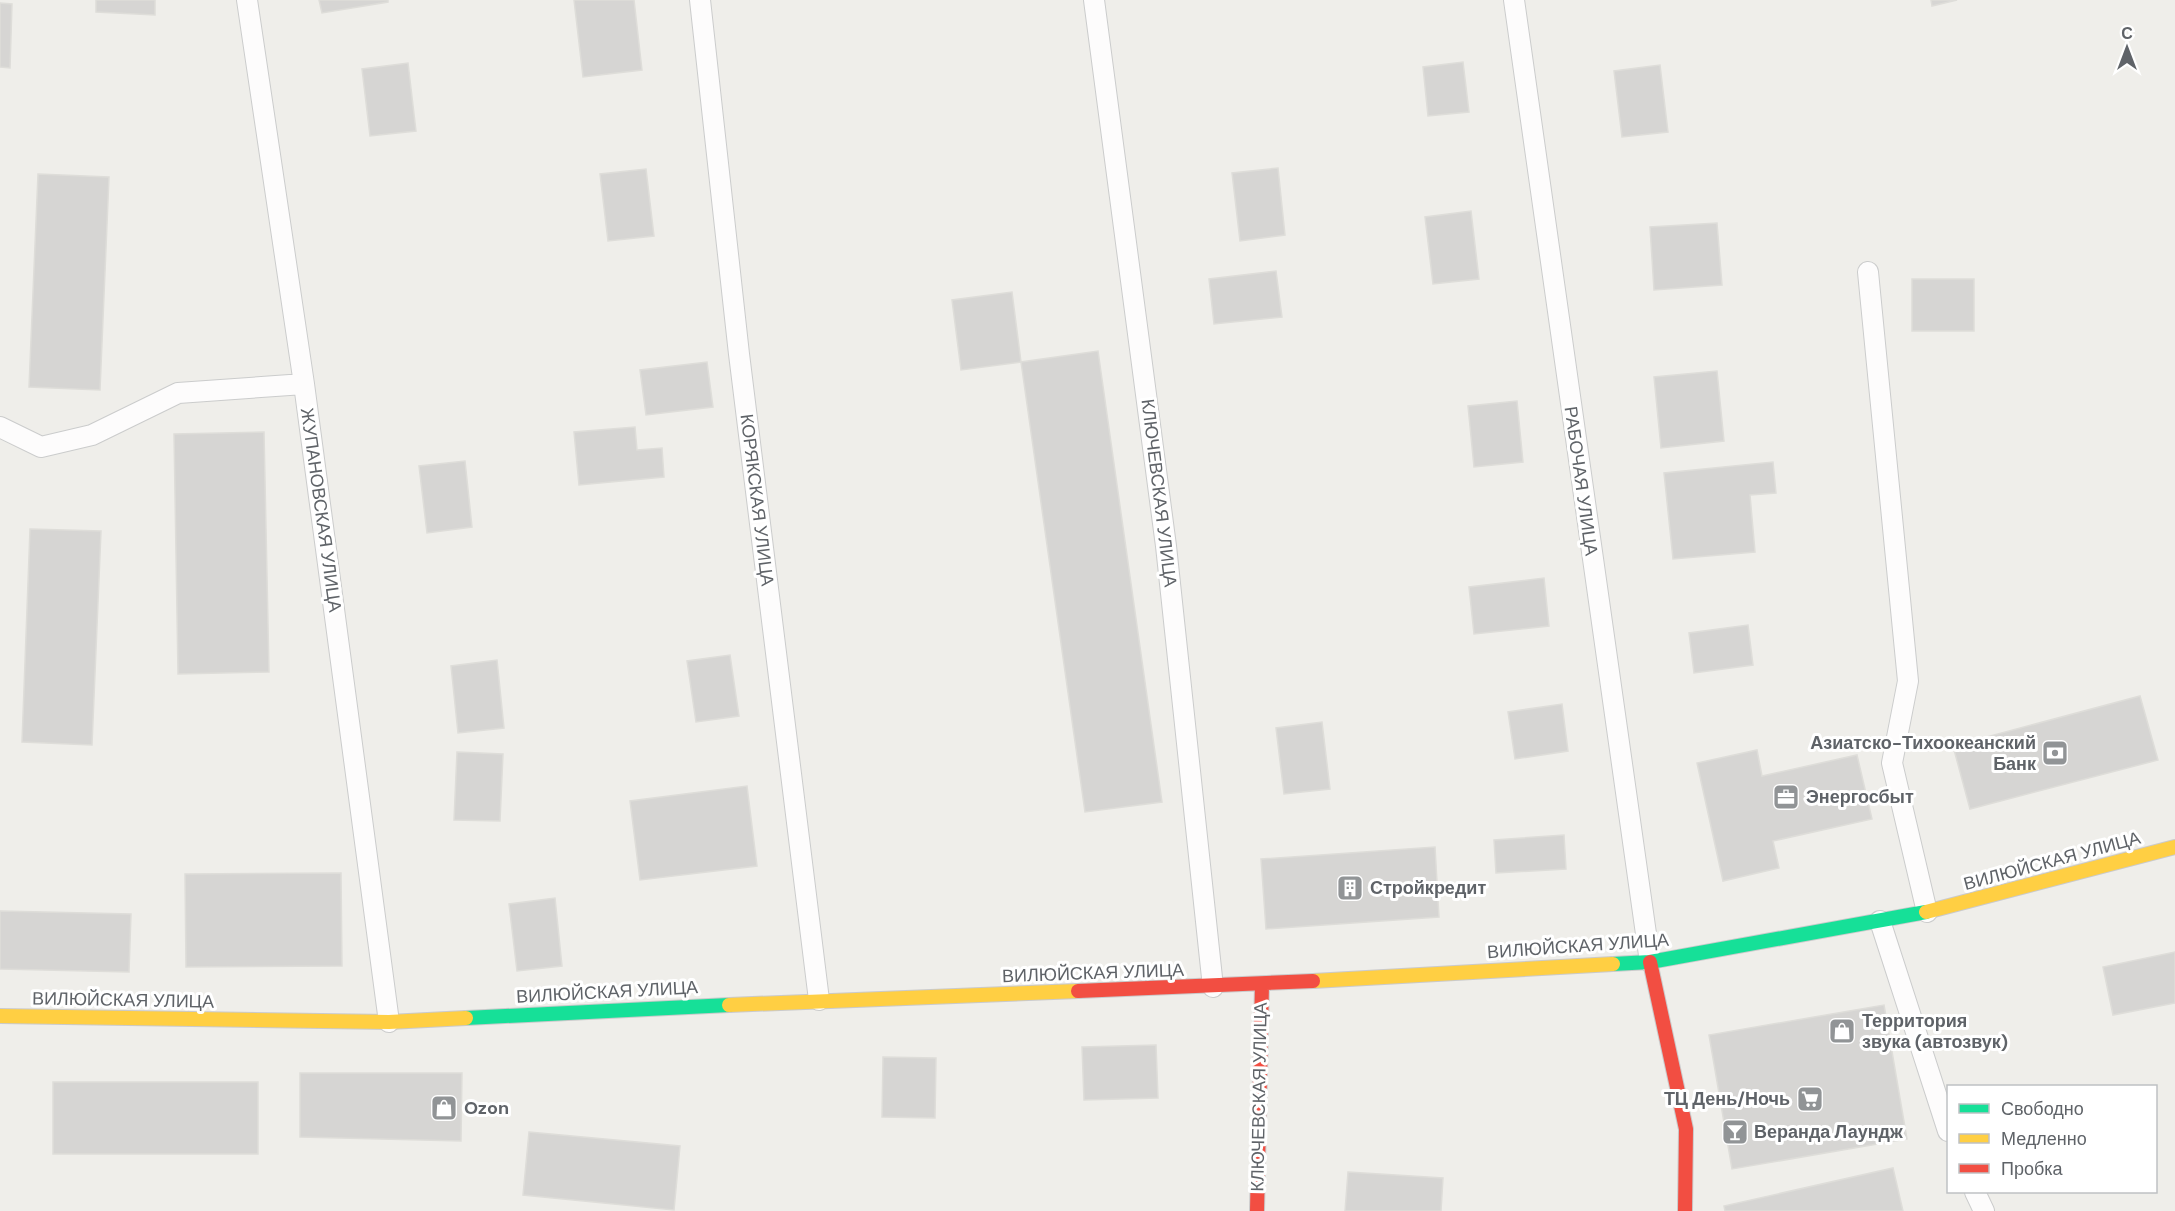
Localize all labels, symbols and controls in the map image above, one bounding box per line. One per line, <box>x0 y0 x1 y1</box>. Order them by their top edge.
north arrow <box>2097 18 2157 78</box>
text: С <box>2121 23 2133 44</box>
street label: КЛЮЧЕВСКАЯ УЛИЦА <box>1136 398 1182 588</box>
street label: РАБОЧАЯ УЛИЦА <box>1559 405 1603 557</box>
street label: ЖУПАНОВСКАЯ УЛИЦА <box>295 406 347 614</box>
street label: КОРЯКСКАЯ УЛИЦА <box>735 412 779 588</box>
place label: Азиатско-Тихоокеанский Банк <box>1810 731 2037 776</box>
bank icon: Азиатско-Тихоокеанский Банк <box>2040 738 2070 768</box>
office icon: Энергосбыт <box>1771 782 1801 812</box>
place label: Энергосбыт <box>1806 785 1914 809</box>
street label: ВИЛЮЙСКАЯ УЛИЦА <box>1961 826 2143 896</box>
building icon: Стройкредит <box>1335 873 1365 903</box>
place label: Стройкредит <box>1370 876 1486 900</box>
street label: ВИЛЮЙСКАЯ УЛИЦА <box>1486 928 1670 964</box>
street label: ВИЛЮЙСКАЯ УЛИЦА <box>1002 958 1184 988</box>
street label: ВИЛЮЙСКАЯ УЛИЦА <box>515 975 699 1009</box>
street label: ВИЛЮЙСКАЯ УЛИЦА <box>32 986 214 1014</box>
street label: КЛЮЧЕВСКАЯ УЛИЦА <box>1245 1002 1273 1192</box>
place label: Территория звука (автозвук) <box>1862 1009 2008 1054</box>
shop icon: Территория звука (автозвук) <box>1827 1016 1857 1046</box>
supermarket icon: ТЦ День/Ночь <box>1795 1084 1825 1114</box>
legend <box>1947 1085 2157 1193</box>
place label: ТЦ День/Ночь <box>1664 1087 1790 1111</box>
shop icon: Ozon <box>429 1093 459 1123</box>
place label: Ozon <box>464 1096 509 1120</box>
text: Свободно <box>2001 1097 2084 1121</box>
bar icon: Веранда Лаундж <box>1720 1117 1750 1147</box>
place label: Веранда Лаундж <box>1754 1120 1903 1144</box>
text: Медленно <box>2001 1127 2087 1151</box>
text: Пробка <box>2001 1157 2064 1181</box>

